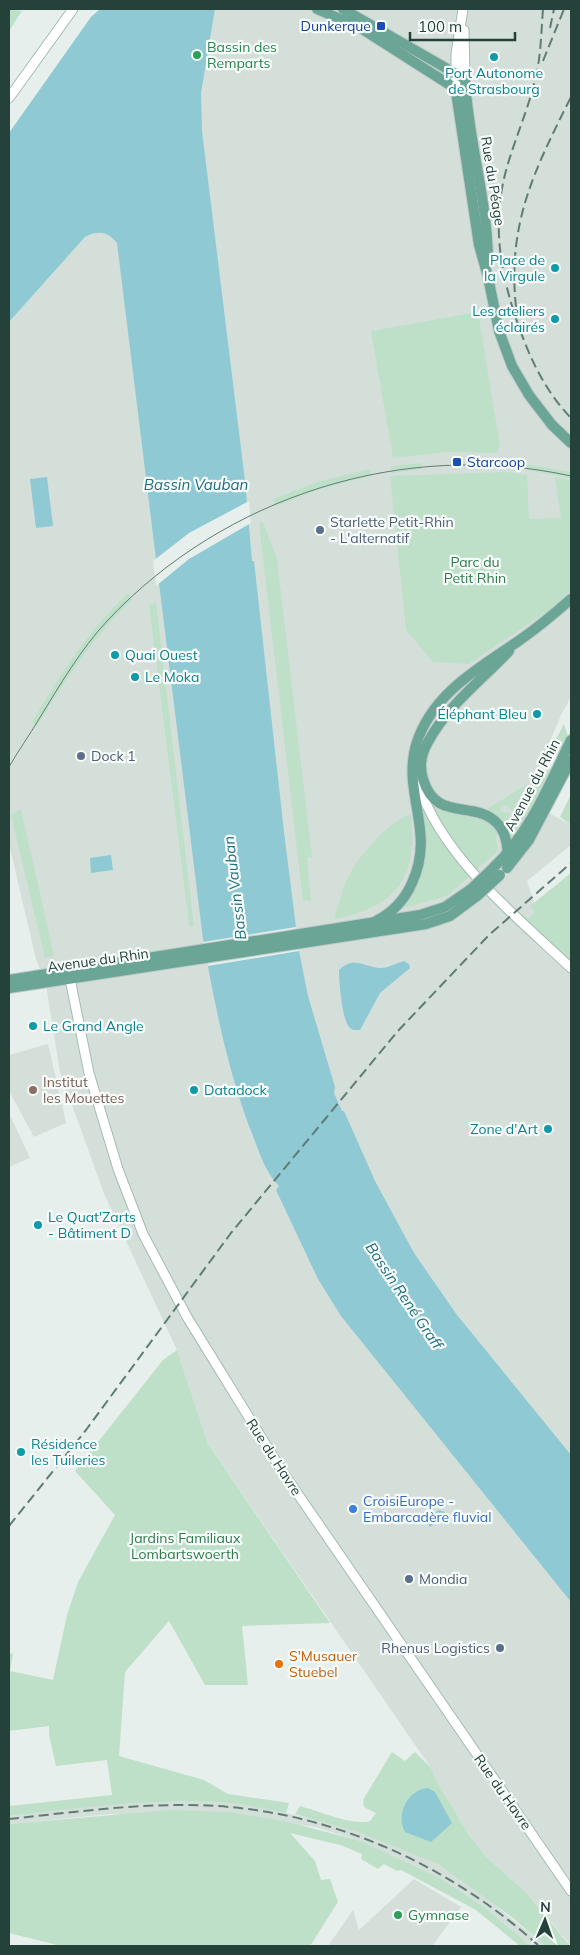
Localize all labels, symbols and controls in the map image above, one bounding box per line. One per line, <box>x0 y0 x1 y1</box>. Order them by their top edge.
scale bar <box>410 10 515 42</box>
place label: Dunkerque <box>301 17 371 35</box>
text: 100 m <box>418 17 462 36</box>
marker: Dunkerque <box>375 20 387 32</box>
place label: Bassin des Remparts <box>207 38 277 72</box>
marker: Bassin des Remparts <box>191 49 203 61</box>
marker: Port Autonome de Strasbourg <box>488 51 500 63</box>
place label: Port Autonome de Strasbourg <box>445 64 543 98</box>
street label: Rue du Péage <box>477 135 509 227</box>
place label: Place de la Virgule <box>484 251 545 285</box>
marker: Place de la Virgule <box>549 262 561 274</box>
place label: Les ateliers éclairés <box>472 302 545 336</box>
marker: Les ateliers éclairés <box>549 313 561 325</box>
place label: Starcoop <box>467 453 525 471</box>
marker: Starcoop <box>451 456 463 468</box>
water label: Bassin Vauban <box>144 475 248 494</box>
place label: Starlette Petit-Rhin - L'alternatif <box>330 513 454 547</box>
marker: Starlette Petit-Rhin - L'alternatif <box>314 524 326 536</box>
park label: Parc du Petit Rhin <box>444 553 506 587</box>
place label: Quai Ouest <box>125 646 198 664</box>
marker: Quai Ouest <box>109 649 121 661</box>
place label: Le Moka <box>145 668 199 686</box>
marker: Le Moka <box>129 671 141 683</box>
place label: Éléphant Bleu <box>438 705 527 723</box>
marker: Éléphant Bleu <box>531 708 543 720</box>
street label: Avenue du Rhin <box>500 736 564 834</box>
place label: Dock 1 <box>91 747 136 765</box>
marker: Dock 1 <box>75 750 87 762</box>
water label: Bassin Vauban <box>219 835 250 941</box>
street label: Avenue du Rhin <box>46 944 150 976</box>
place label: Le Grand Angle <box>43 1017 144 1035</box>
marker: Le Grand Angle <box>27 1020 39 1032</box>
place label: Institut les Mouettes <box>43 1073 124 1107</box>
place label: Datadock <box>204 1081 267 1099</box>
marker: Institut les Mouettes <box>27 1084 39 1096</box>
marker: Datadock <box>188 1084 200 1096</box>
place label: Zone d'Art <box>470 1120 538 1138</box>
marker: Zone d'Art <box>542 1123 554 1135</box>
place label: Le Quat'Zarts - Bâtiment D <box>48 1208 136 1242</box>
marker: Le Quat'Zarts - Bâtiment D <box>32 1219 44 1231</box>
water label: Bassin René Graff <box>362 1239 448 1354</box>
street label: Rue du Havre <box>242 1415 306 1499</box>
place label: Résidence les Tuileries <box>31 1435 105 1469</box>
marker: Résidence les Tuileries <box>15 1446 27 1458</box>
place label: CroisiEurope - Embarcadère fluvial <box>363 1492 492 1526</box>
marker: CroisiEurope - Embarcadère fluvial <box>347 1503 359 1515</box>
park label: Jardins Familiaux Lombartswoerth <box>130 1529 241 1563</box>
place label: Mondia <box>419 1570 467 1588</box>
marker: Mondia <box>403 1573 415 1585</box>
place label: Rhenus Logistics <box>381 1639 490 1657</box>
marker: Rhenus Logistics <box>494 1642 506 1654</box>
place label: S'Musauer Stuebel <box>289 1647 358 1681</box>
marker: S'Musauer Stuebel <box>273 1658 285 1670</box>
street label: Rue du Havre <box>470 1751 536 1833</box>
north arrow <box>520 1895 570 1945</box>
text: N <box>540 1898 551 1916</box>
place label: Gymnase <box>408 1906 469 1924</box>
marker: Gymnase <box>392 1909 404 1921</box>

